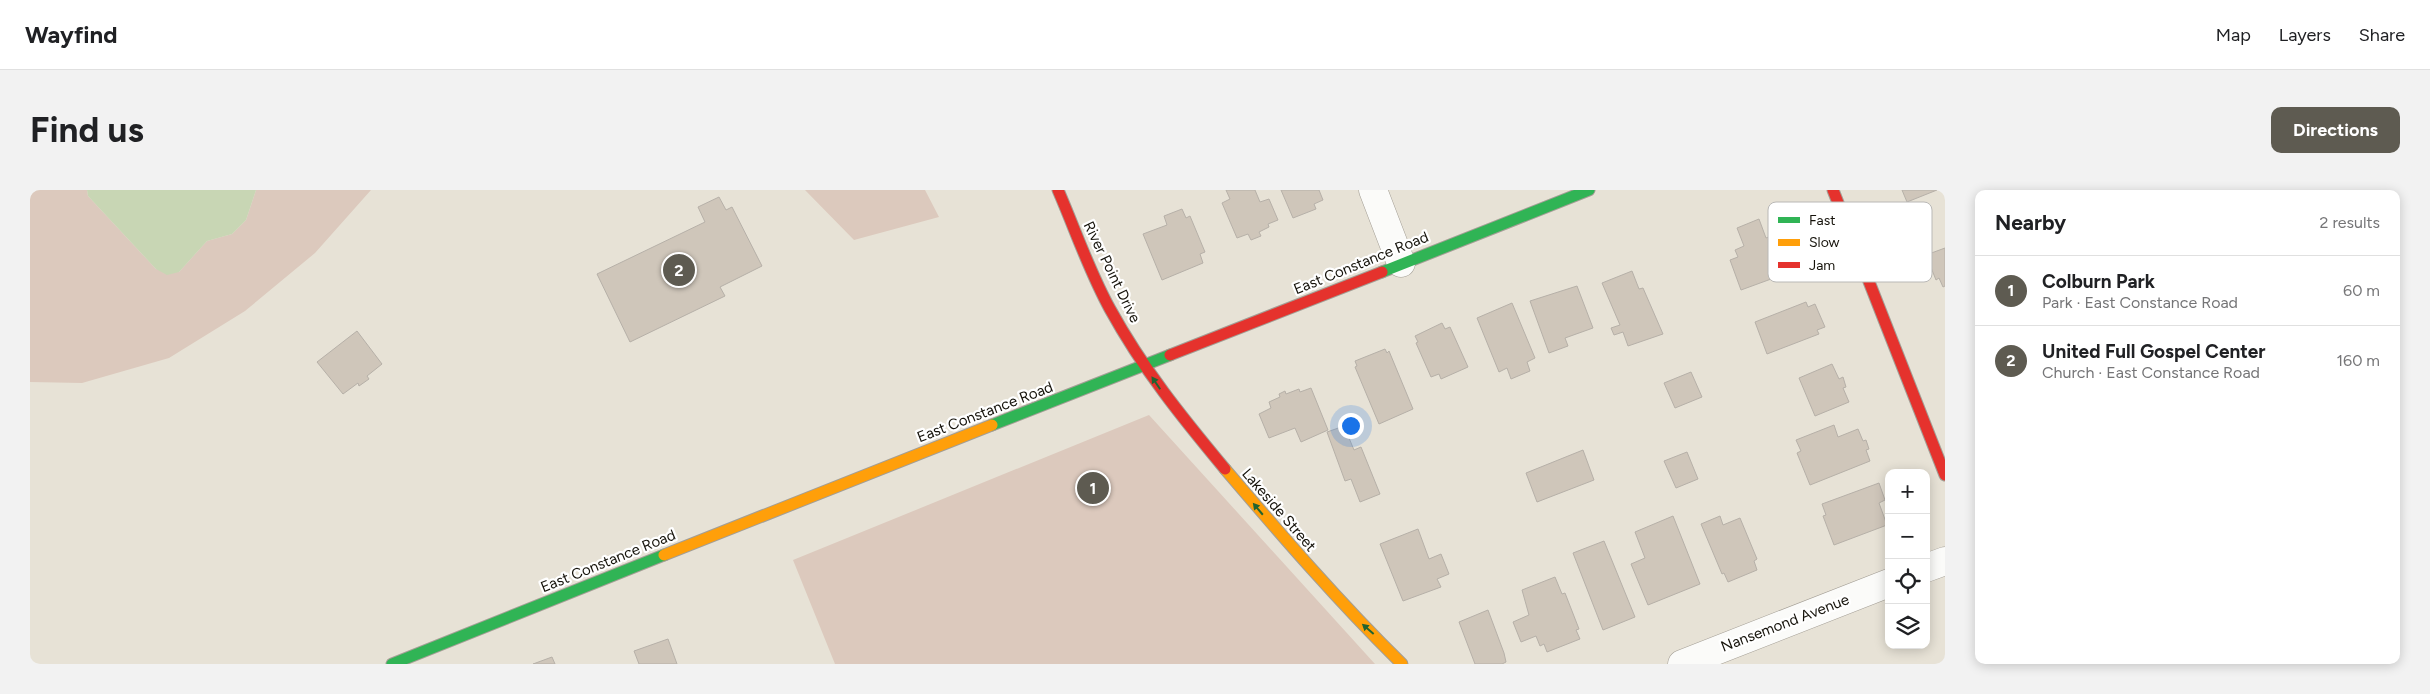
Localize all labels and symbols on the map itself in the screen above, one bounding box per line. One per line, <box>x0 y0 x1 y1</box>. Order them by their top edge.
legend <box>1768 202 1932 282</box>
text: Fast <box>1809 212 1835 229</box>
street label: River Point Drive <box>1080 218 1144 326</box>
street label: East Constance Road <box>1291 228 1431 298</box>
text: Slow <box>1809 234 1840 251</box>
pin: 2 <box>663 251 695 289</box>
text: Jam <box>1809 257 1835 274</box>
one-way arrow <box>1151 377 1161 390</box>
street label: East Constance Road <box>915 378 1055 446</box>
your location <box>1338 413 1364 439</box>
street label: Lakeside Street <box>1238 465 1320 555</box>
pin: 1 <box>1077 469 1109 507</box>
one-way arrow <box>1253 503 1264 516</box>
street label: East Constance Road <box>538 526 678 596</box>
street label: Nansemond Avenue <box>1718 590 1852 656</box>
one-way arrow <box>1361 624 1374 635</box>

